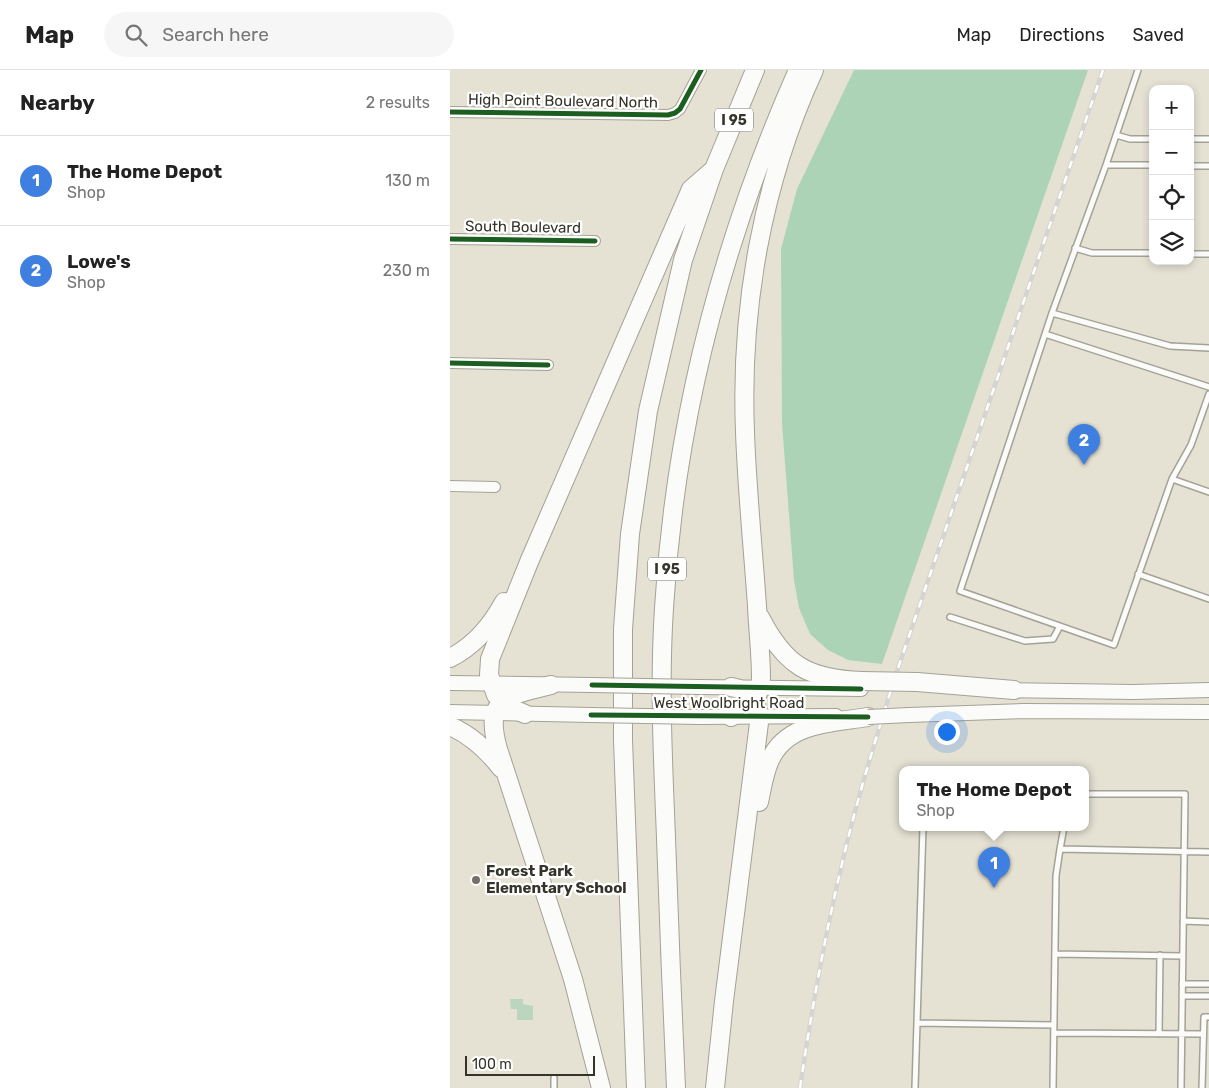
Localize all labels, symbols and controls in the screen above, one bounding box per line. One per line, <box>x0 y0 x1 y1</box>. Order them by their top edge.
search box <box>104 12 454 57</box>
text: Map <box>25 21 74 49</box>
icon: search <box>122 21 150 49</box>
text: Search here <box>162 23 269 46</box>
text: Map <box>956 24 991 46</box>
text: Directions <box>1019 24 1105 46</box>
text: Saved <box>1133 24 1184 46</box>
map controls <box>1149 85 1194 265</box>
button: + <box>1149 85 1194 130</box>
text: Nearby <box>20 90 95 115</box>
street label: High Point Boulevard North <box>468 90 658 112</box>
text: 2 results <box>366 93 430 112</box>
road number: I 95 <box>715 108 753 132</box>
button: − <box>1149 130 1194 175</box>
text: The Home Depot <box>67 160 222 183</box>
text: 1 <box>32 171 40 190</box>
text: 130 m <box>385 171 430 190</box>
button: locate <box>1149 175 1194 220</box>
text: Shop <box>67 183 105 202</box>
street label: South Boulevard <box>465 217 581 237</box>
button: layers <box>1149 220 1194 265</box>
text: Lowe's <box>67 250 131 273</box>
text: 2 <box>31 261 41 280</box>
text: 230 m <box>383 261 430 280</box>
text: Shop <box>67 273 105 292</box>
pin: 2 <box>1068 424 1100 465</box>
road number: I 95 <box>648 558 686 580</box>
street label: West Woolbright Road <box>654 694 804 712</box>
your location <box>934 719 960 745</box>
popup <box>899 766 1089 831</box>
text: The Home Depot <box>916 778 1072 801</box>
text: Shop <box>916 801 955 820</box>
pin: 1 <box>978 847 1010 888</box>
place label: Forest Park Elementary School <box>486 862 627 897</box>
marker: Forest Park Elementary School <box>470 874 482 886</box>
scale bar <box>465 1053 595 1076</box>
text: 100 m <box>472 1056 512 1073</box>

